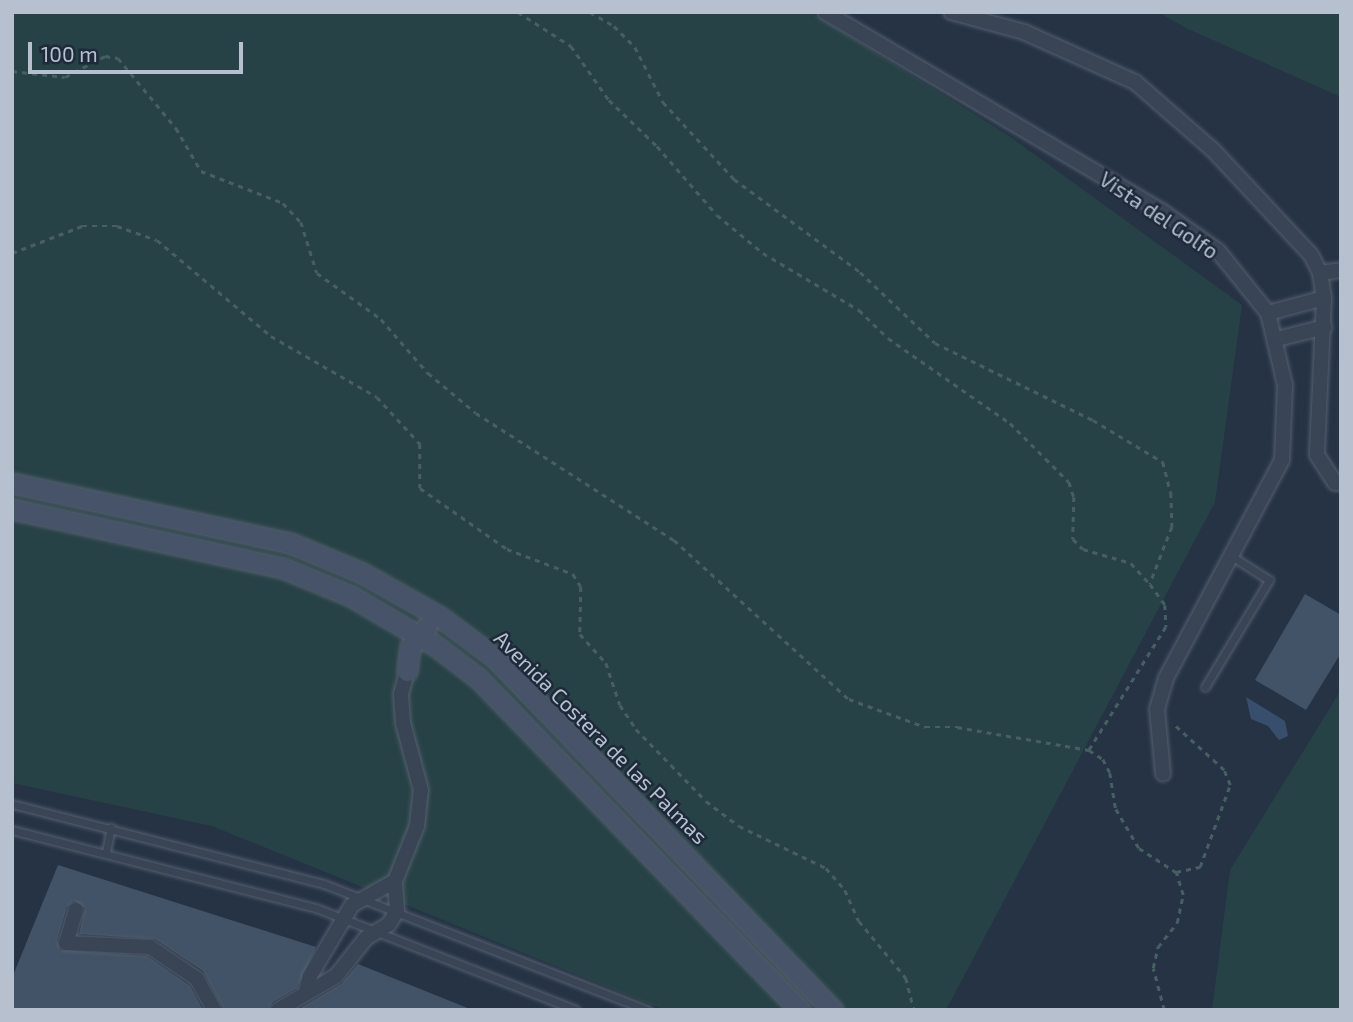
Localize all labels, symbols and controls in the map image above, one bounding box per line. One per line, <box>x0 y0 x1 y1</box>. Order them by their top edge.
scale bar <box>32 28 247 72</box>
text: 100 m <box>41 41 98 66</box>
street label: Vista del Golfo <box>1095 166 1223 264</box>
street label: Avenida Costera de las Palmas <box>489 625 713 849</box>

